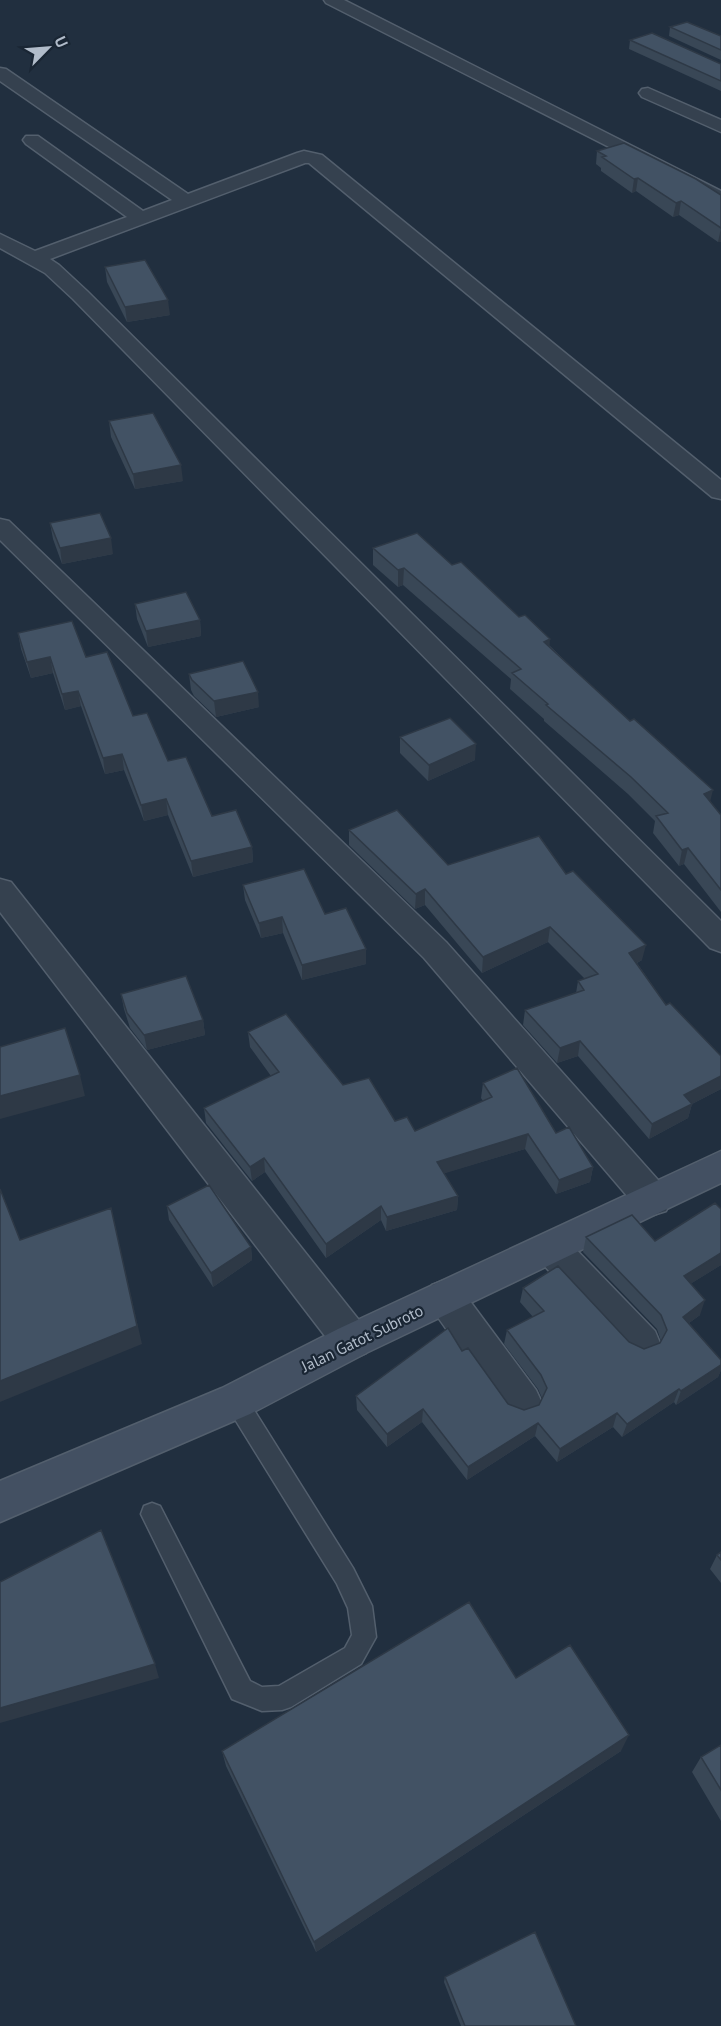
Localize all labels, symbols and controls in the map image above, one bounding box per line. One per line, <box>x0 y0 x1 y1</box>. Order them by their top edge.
north arrow <box>18 18 78 78</box>
text: U <box>50 33 73 50</box>
street label: Jalan Gatot Subroto <box>297 1300 426 1377</box>

